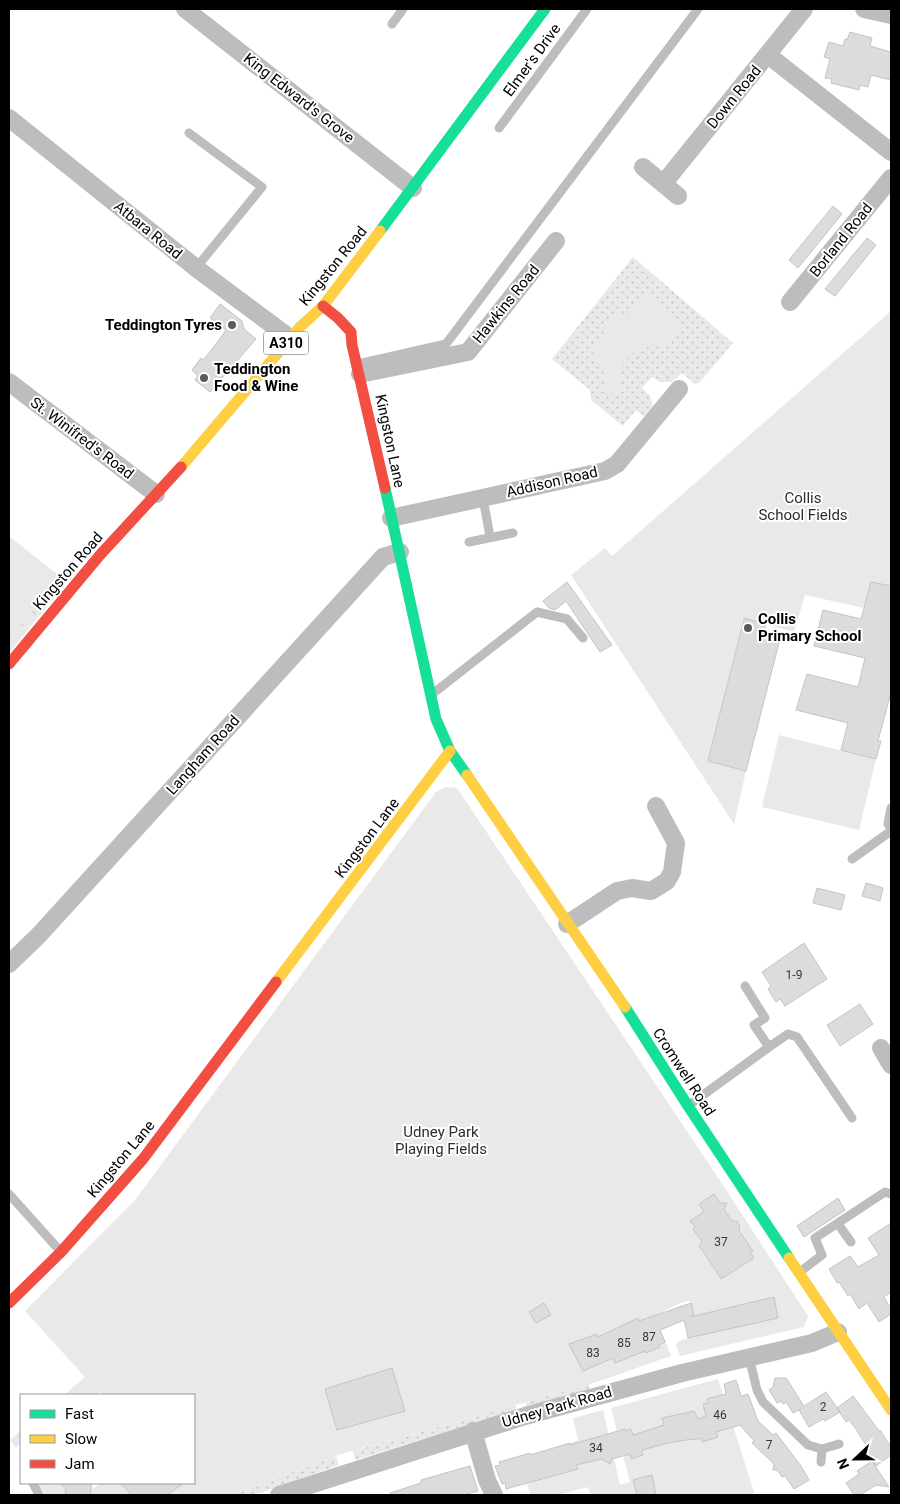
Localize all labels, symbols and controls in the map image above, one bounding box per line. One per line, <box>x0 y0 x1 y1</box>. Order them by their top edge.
street label: Elmer's Drive <box>500 20 564 100</box>
street label: King Edward's Grove <box>240 49 358 147</box>
street label: Down Road <box>703 62 765 132</box>
street label: Atbara Road <box>110 197 186 263</box>
street label: Borland Road <box>806 199 876 281</box>
street label: Kingston Road <box>295 223 371 309</box>
street label: Hawkins Road <box>469 261 543 347</box>
place label: Teddington Tyres <box>105 316 222 334</box>
marker: Teddington Tyres <box>226 319 238 331</box>
road number: A310 <box>264 332 308 354</box>
place label: Teddington Food & Wine <box>214 360 298 395</box>
marker: Teddington Food & Wine <box>198 372 210 384</box>
street label: St. Winifred's Road <box>27 393 137 483</box>
street label: Kingston Lane <box>371 393 409 490</box>
street label: Addison Road <box>505 463 599 501</box>
park label: Collis School Fields <box>758 489 848 524</box>
street label: Kingston Road <box>29 528 107 614</box>
place label: Collis Primary School <box>758 610 861 645</box>
marker: Collis Primary School <box>742 622 754 634</box>
street label: Langham Road <box>163 712 243 798</box>
street label: Kingston Lane <box>331 794 403 881</box>
house number: 1-9 <box>786 968 802 982</box>
street label: Cromwell Road <box>649 1025 719 1119</box>
street label: Kingston Lane <box>83 1117 159 1201</box>
park label: Udney Park Playing Fields <box>395 1123 487 1158</box>
house number: 37 <box>714 1235 728 1249</box>
house number: 87 <box>642 1330 656 1344</box>
house number: 85 <box>617 1336 631 1350</box>
house number: 83 <box>586 1346 600 1360</box>
street label: Udney Park Road <box>500 1383 614 1431</box>
legend <box>20 1394 195 1484</box>
house number: 2 <box>820 1400 827 1414</box>
text: Fast <box>65 1405 94 1423</box>
house number: 46 <box>713 1408 727 1422</box>
text: Slow <box>65 1430 97 1448</box>
north arrow <box>830 1434 880 1484</box>
house number: 7 <box>766 1438 773 1452</box>
house number: 34 <box>589 1441 603 1455</box>
text: Jam <box>65 1455 95 1473</box>
text: N <box>834 1456 852 1471</box>

